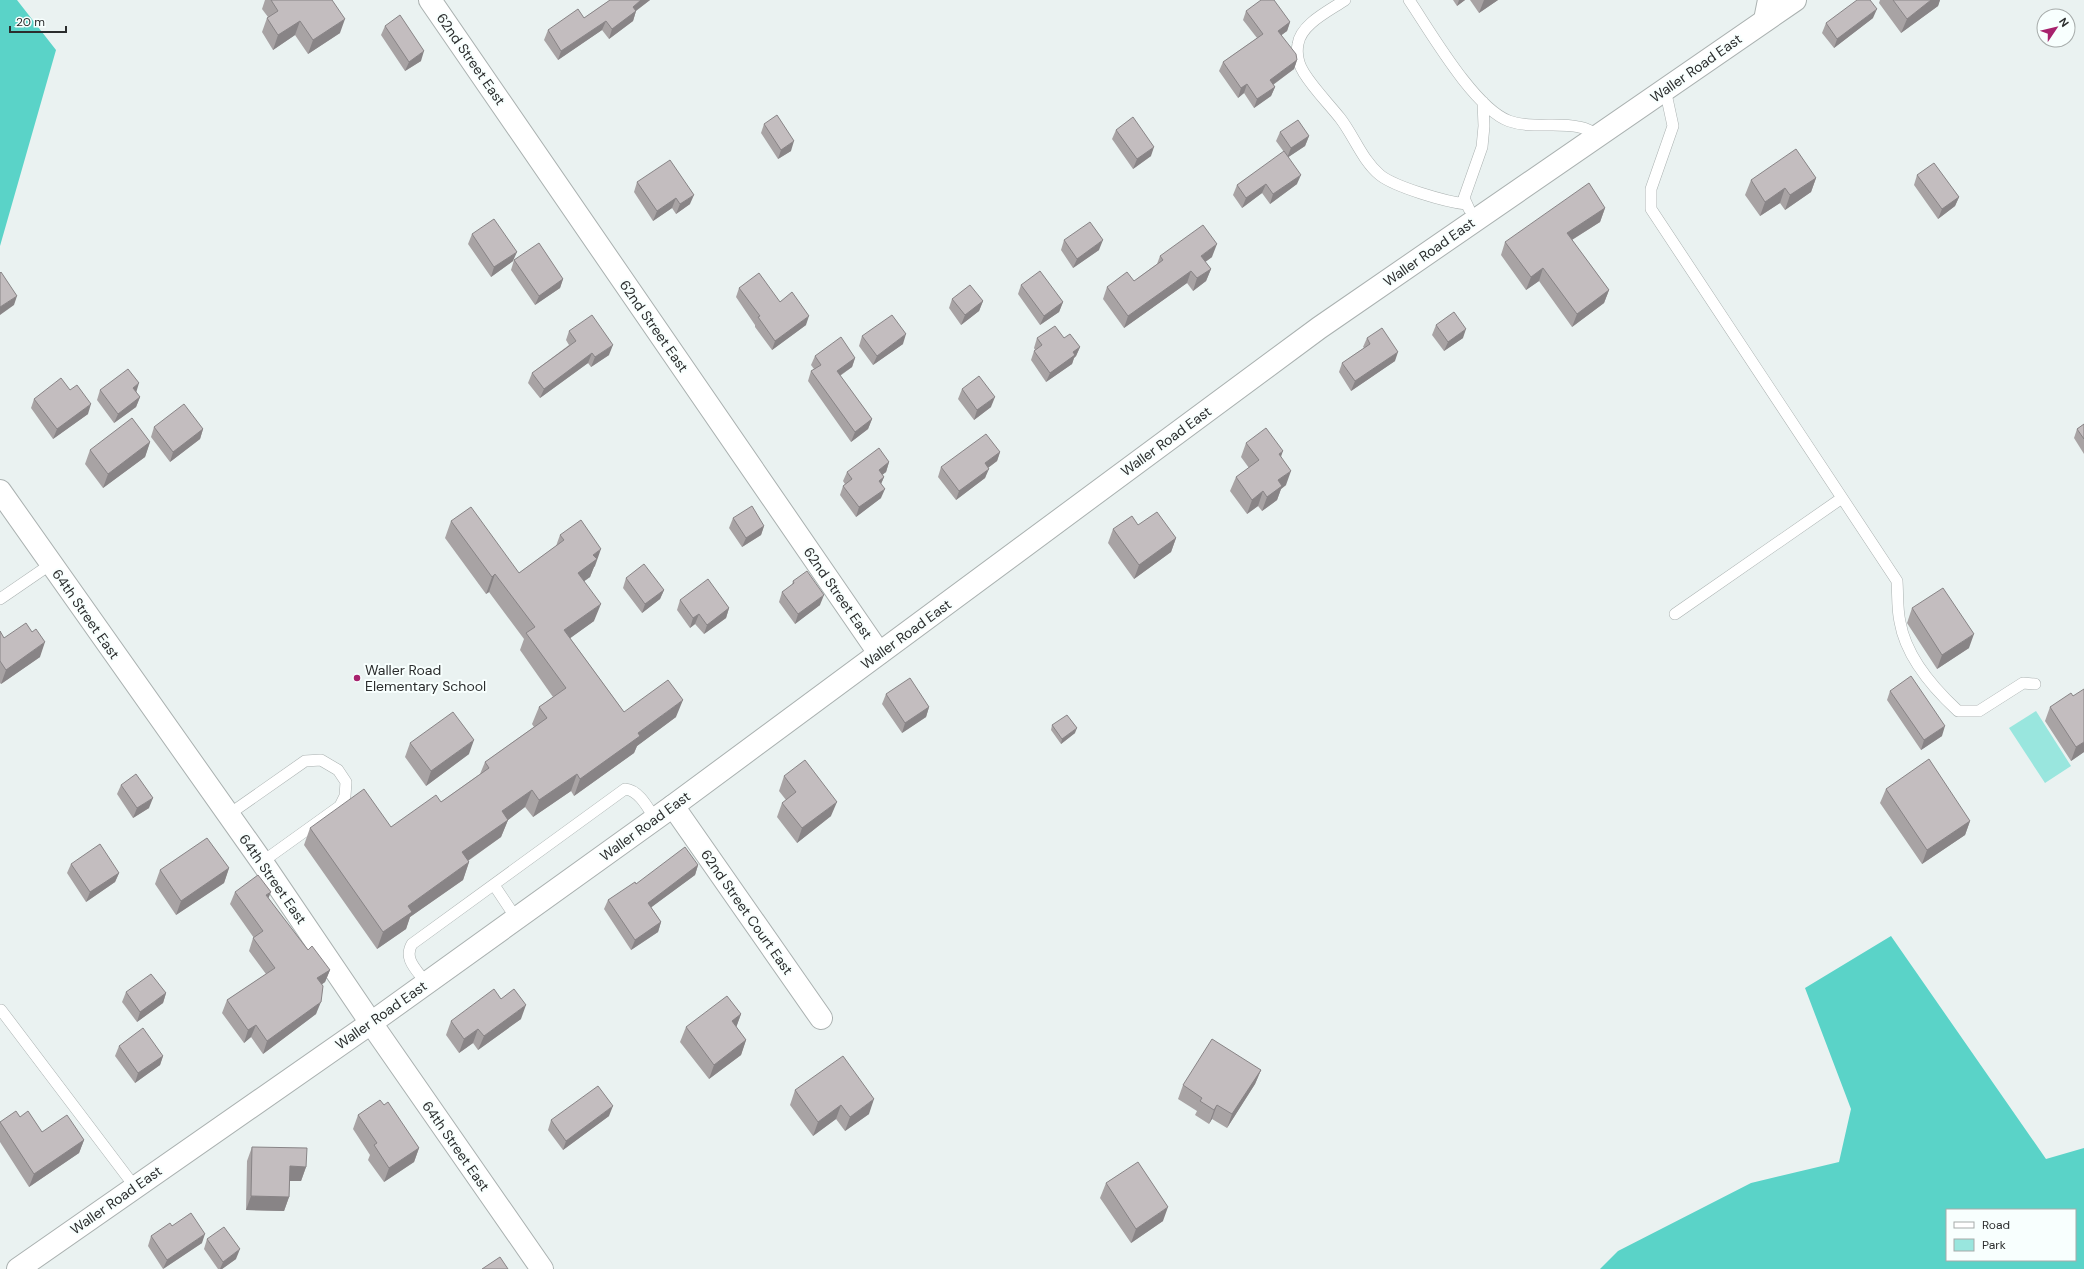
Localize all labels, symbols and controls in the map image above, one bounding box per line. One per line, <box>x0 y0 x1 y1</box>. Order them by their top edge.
scale bar <box>10 8 66 34</box>
north arrow <box>2036 8 2076 48</box>
street label: 62nd Street East <box>433 10 509 108</box>
text: 20 m <box>16 14 45 30</box>
text: N <box>2056 15 2072 30</box>
street label: Waller Road East <box>1647 30 1745 106</box>
street label: Waller Road East <box>1380 214 1478 290</box>
street label: 62nd Street East <box>616 277 692 375</box>
street label: Waller Road East <box>1117 402 1215 480</box>
street label: 62nd Street East <box>800 544 876 642</box>
street label: 64th Street East <box>48 566 124 662</box>
street label: Waller Road East <box>857 595 955 673</box>
place label: Waller Road Elementary School <box>365 661 486 695</box>
marker: Waller Road Elementary School <box>352 673 362 683</box>
street label: Waller Road East <box>596 787 694 865</box>
street label: 64th Street East <box>235 831 311 927</box>
street label: 62nd Street Court East <box>697 846 797 978</box>
street label: Waller Road East <box>332 977 430 1053</box>
street label: 64th Street East <box>418 1098 494 1194</box>
street label: Waller Road East <box>67 1162 165 1238</box>
legend <box>1946 1209 2076 1261</box>
text: Road <box>1982 1217 2010 1233</box>
text: Park <box>1982 1237 2006 1253</box>

